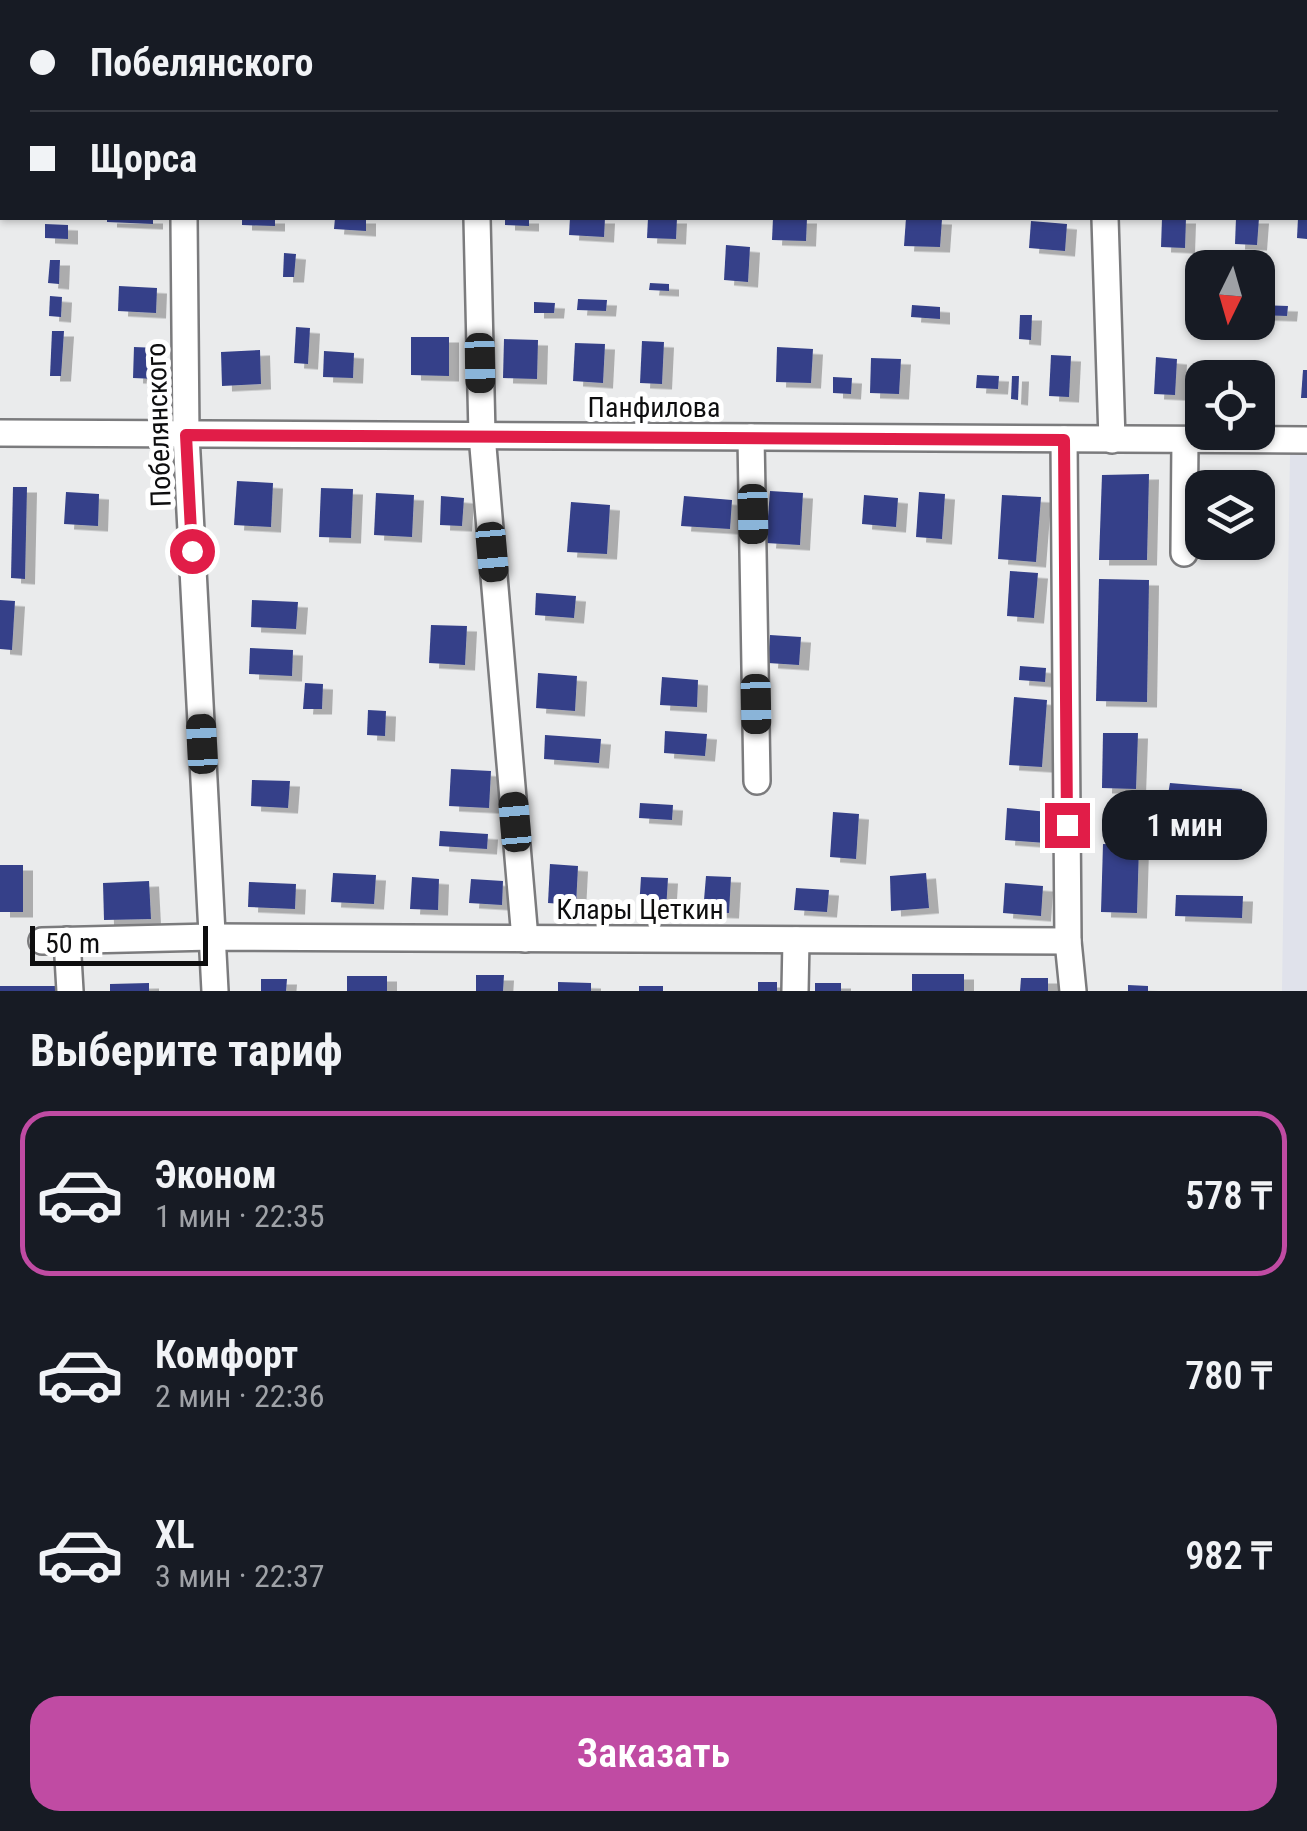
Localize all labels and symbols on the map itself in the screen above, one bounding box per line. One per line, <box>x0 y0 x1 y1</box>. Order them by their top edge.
north arrow <box>1185 250 1275 340</box>
car <box>464 333 496 393</box>
street label: Побелянского <box>139 342 178 508</box>
street label: Панфилова <box>588 391 720 424</box>
car <box>737 484 769 544</box>
car <box>474 521 510 583</box>
route start <box>170 529 215 574</box>
car <box>740 674 772 734</box>
car <box>185 713 219 775</box>
callout: 1 мин <box>1102 790 1267 860</box>
car <box>497 791 533 853</box>
route end <box>1045 803 1090 848</box>
street label: Клары Цеткин <box>556 893 724 926</box>
scale bar <box>30 921 208 966</box>

